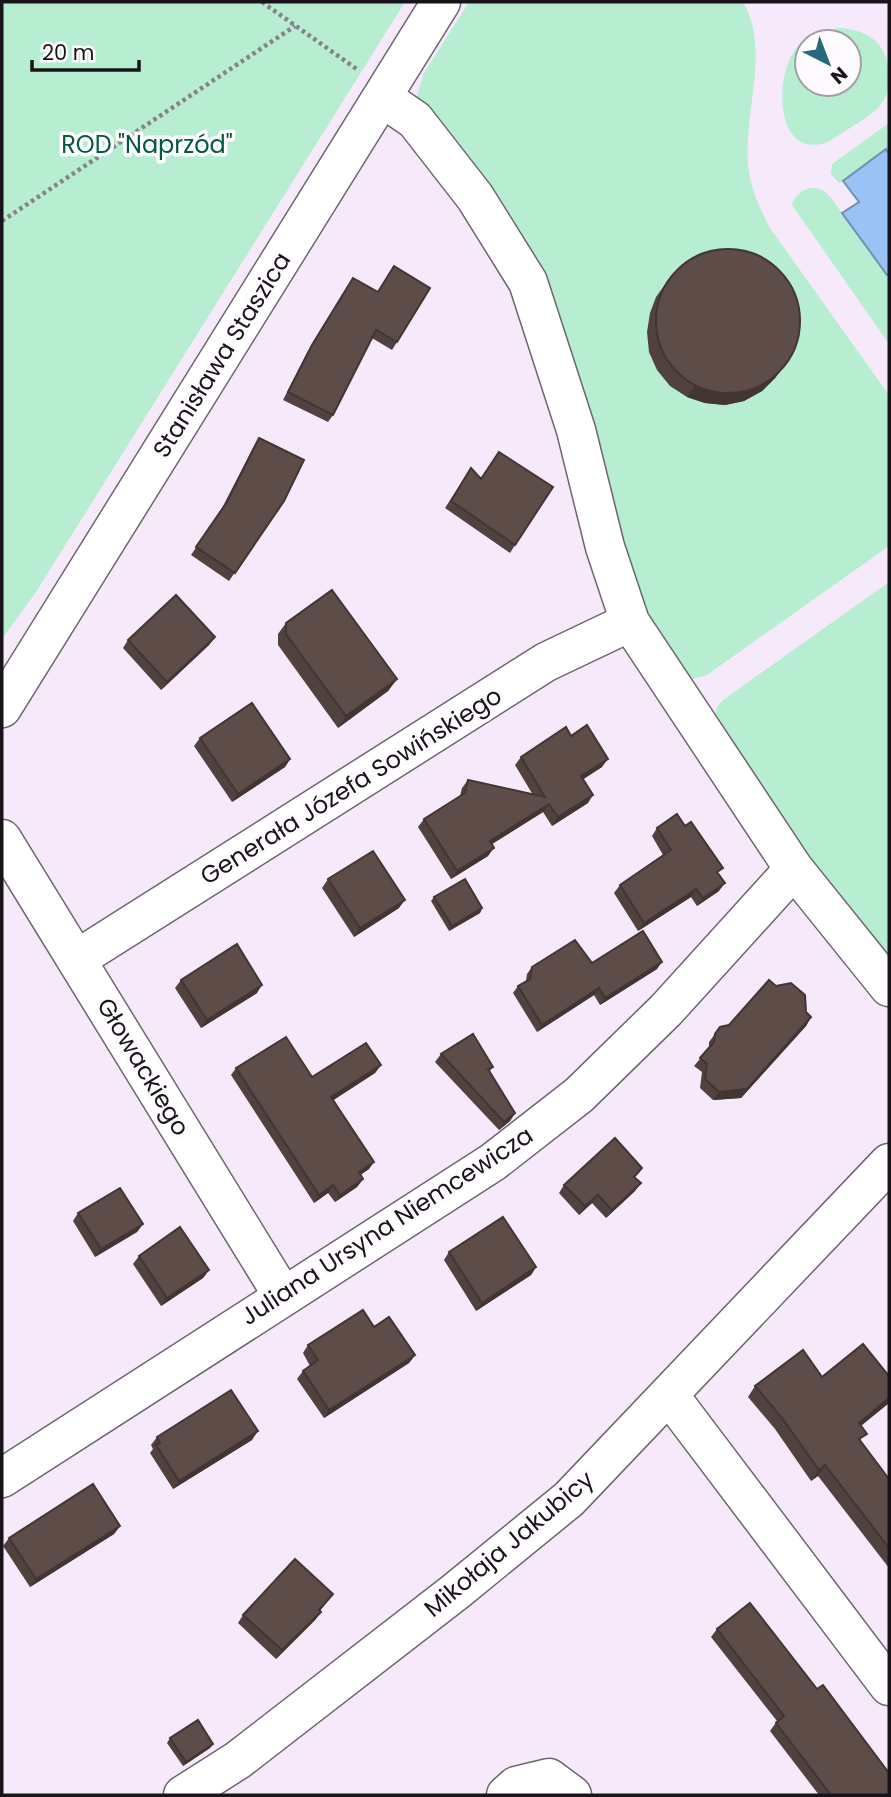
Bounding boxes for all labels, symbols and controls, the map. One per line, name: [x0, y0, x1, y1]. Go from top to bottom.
scale bar: [32, 28, 138, 72]
north arrow: [793, 28, 863, 98]
text: 20 m: [42, 38, 95, 67]
text: N: [825, 60, 853, 90]
park label: ROD "Naprzód": [61, 128, 233, 161]
street label: Stanisława Staszica: [145, 246, 298, 464]
street label: Generała Józefa Sowińskiego: [194, 679, 508, 892]
street label: Głowackiego: [89, 992, 198, 1142]
street label: Juliana Ursyna Niemcewicza: [234, 1118, 539, 1333]
street label: Mikołaja Jakubicy: [417, 1463, 601, 1624]

